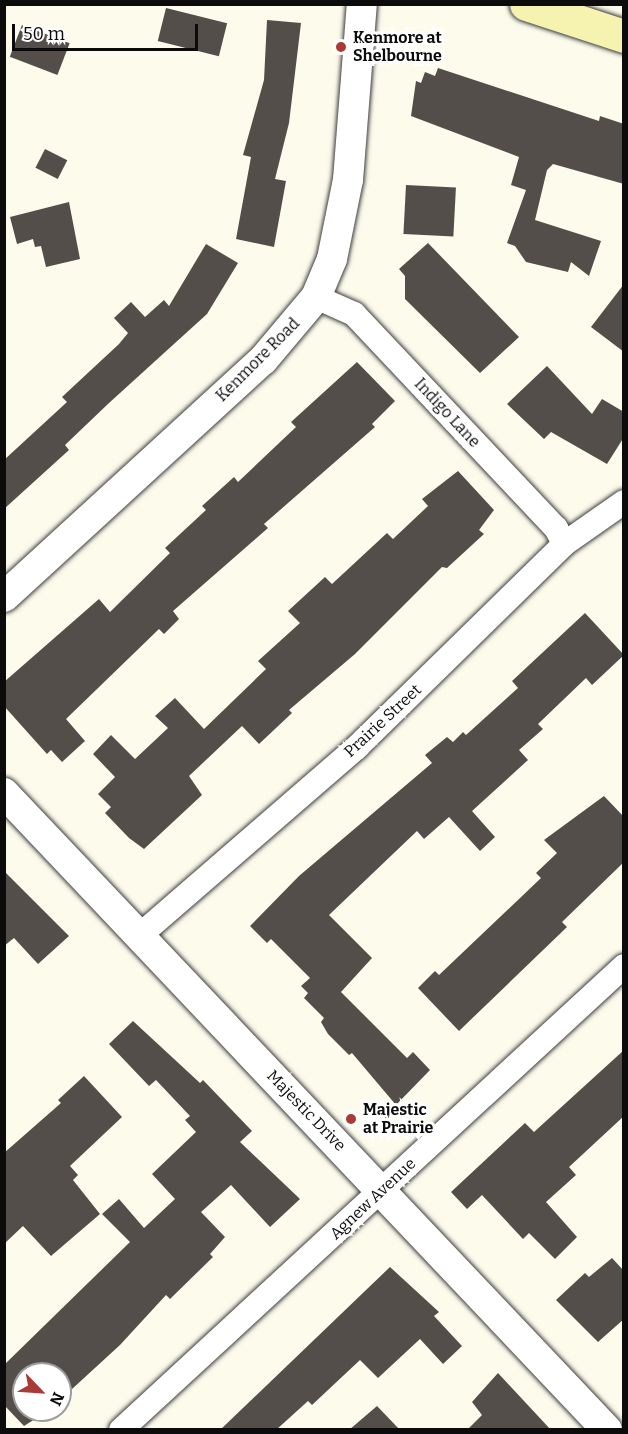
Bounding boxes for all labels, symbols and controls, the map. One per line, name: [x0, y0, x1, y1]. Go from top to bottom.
scale bar: [15, 12, 201, 50]
text: 50 m: [23, 23, 65, 45]
place label: Kenmore at Shelbourne: [353, 28, 442, 66]
marker: Kenmore at Shelbourne: [334, 40, 348, 54]
street label: Kenmore Road: [212, 314, 304, 406]
street label: Indigo Lane: [410, 374, 484, 452]
street label: Prairie Street: [341, 680, 425, 762]
street label: Majestic Drive: [263, 1067, 349, 1155]
place label: Majestic at Prairie: [363, 1100, 433, 1138]
marker: Majestic at Prairie: [344, 1112, 358, 1126]
street label: Agnew Avenue: [326, 1154, 420, 1244]
north arrow: [12, 1362, 72, 1422]
text: N: [46, 1389, 68, 1409]

